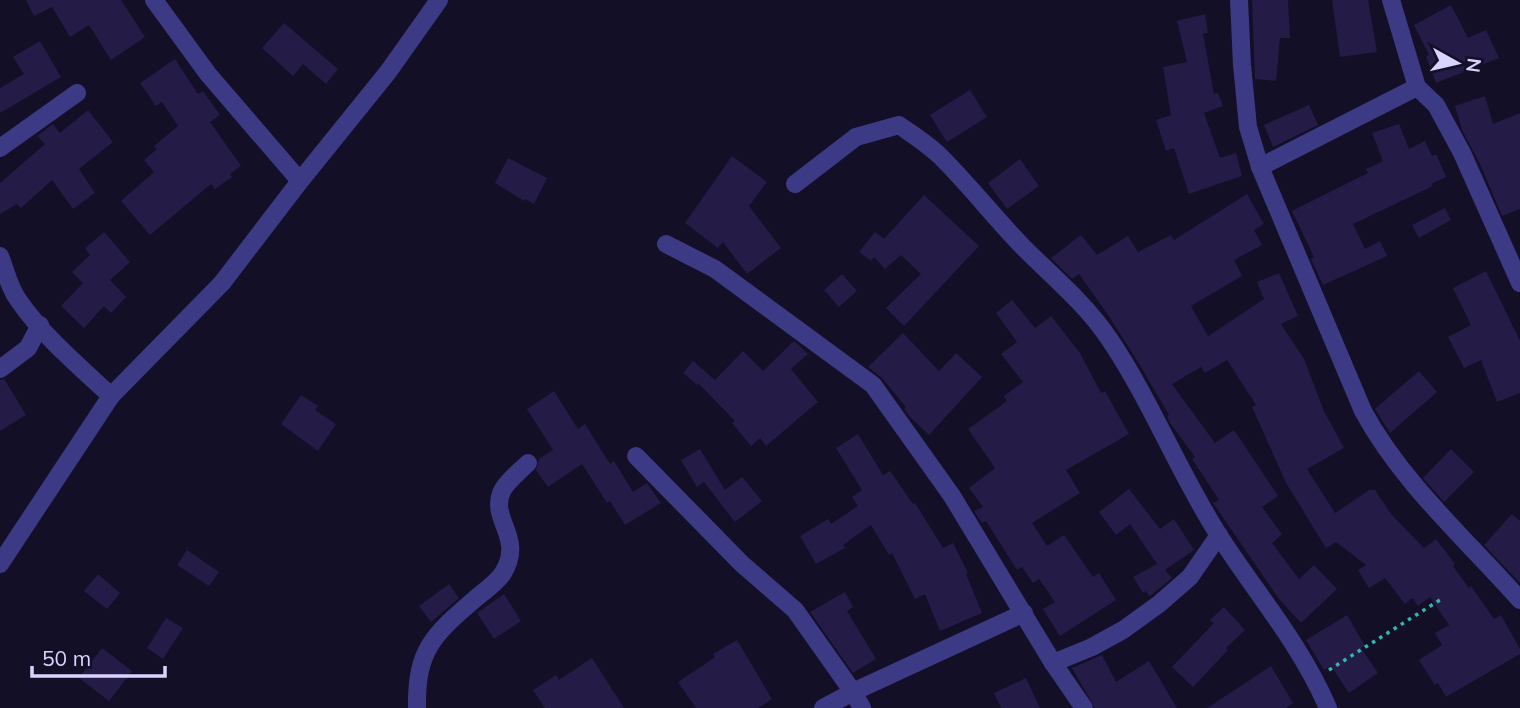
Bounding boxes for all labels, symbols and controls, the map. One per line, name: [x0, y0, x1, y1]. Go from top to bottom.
north arrow: [1422, 28, 1492, 98]
text: N: [1461, 57, 1487, 74]
scale bar: [32, 634, 164, 678]
text: 50 m: [42, 645, 91, 671]

